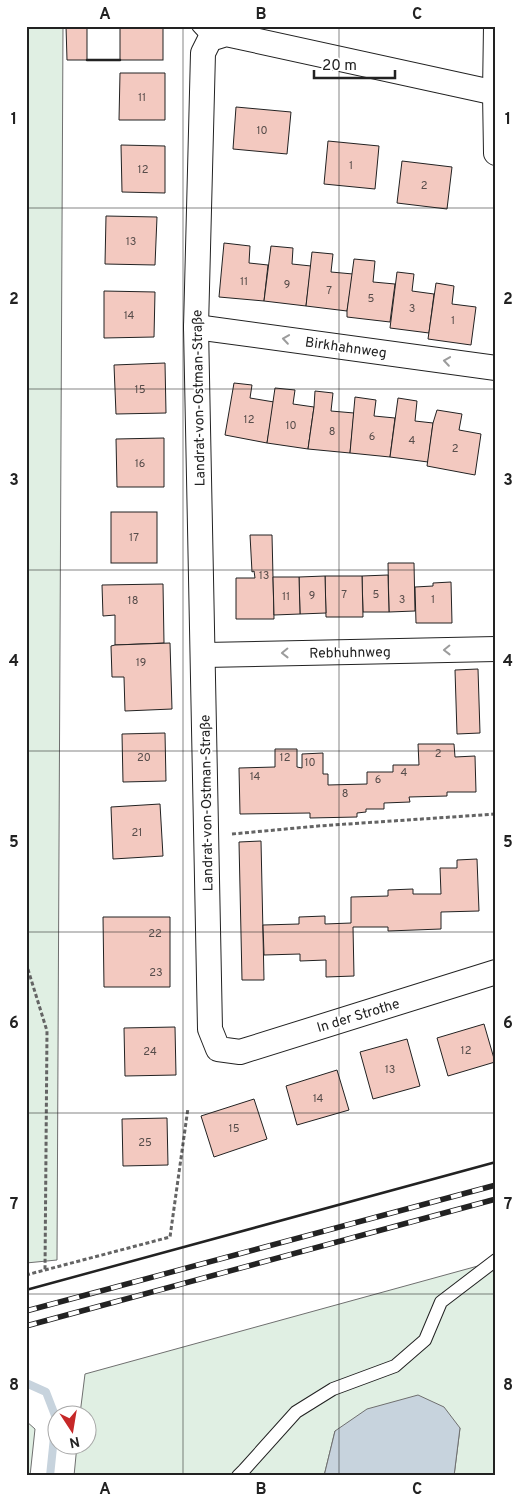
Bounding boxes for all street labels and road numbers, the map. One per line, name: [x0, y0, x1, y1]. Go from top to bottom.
street label: Landrat-von-Ostman-Straße: [189, 309, 210, 486]
street label: Birkhahnweg: [304, 334, 388, 363]
street label: Rebhuhnweg: [309, 644, 391, 663]
street label: Landrat-von-Ostman-Straße: [197, 714, 218, 891]
street label: In der Strothe: [315, 996, 402, 1037]

